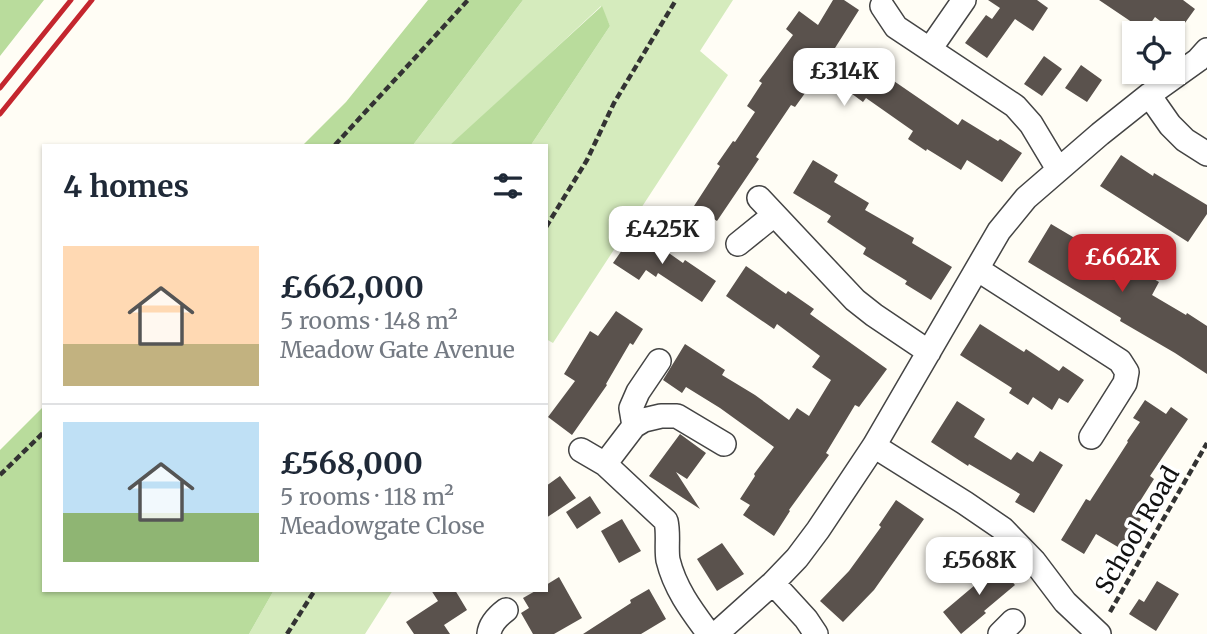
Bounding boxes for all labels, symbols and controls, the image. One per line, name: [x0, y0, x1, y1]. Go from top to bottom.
map controls: [1122, 21, 1185, 84]
button: locate: [1122, 21, 1185, 84]
pin: £314K: [795, 48, 893, 108]
text: £314K: [809, 56, 879, 85]
text: 4 homes: [63, 167, 189, 205]
icon: filters: [489, 167, 527, 205]
pin: £425K: [613, 206, 711, 266]
text: £425K: [625, 214, 699, 243]
pin: £662K: [1073, 234, 1171, 294]
text: £662K: [1084, 242, 1160, 271]
text: £662,000: [280, 268, 424, 306]
icon: home: [119, 274, 203, 358]
text: 5 rooms · 148 m²: [280, 306, 458, 335]
text: Meadow Gate Avenue: [280, 335, 515, 364]
text: £568,000: [280, 444, 423, 482]
icon: home: [119, 450, 203, 534]
street label: School Road: [1088, 461, 1186, 599]
text: 5 rooms · 118 m²: [280, 482, 454, 511]
text: Meadowgate Close: [280, 511, 485, 540]
pin: £568K: [930, 538, 1028, 597]
text: £568K: [942, 545, 1016, 574]

